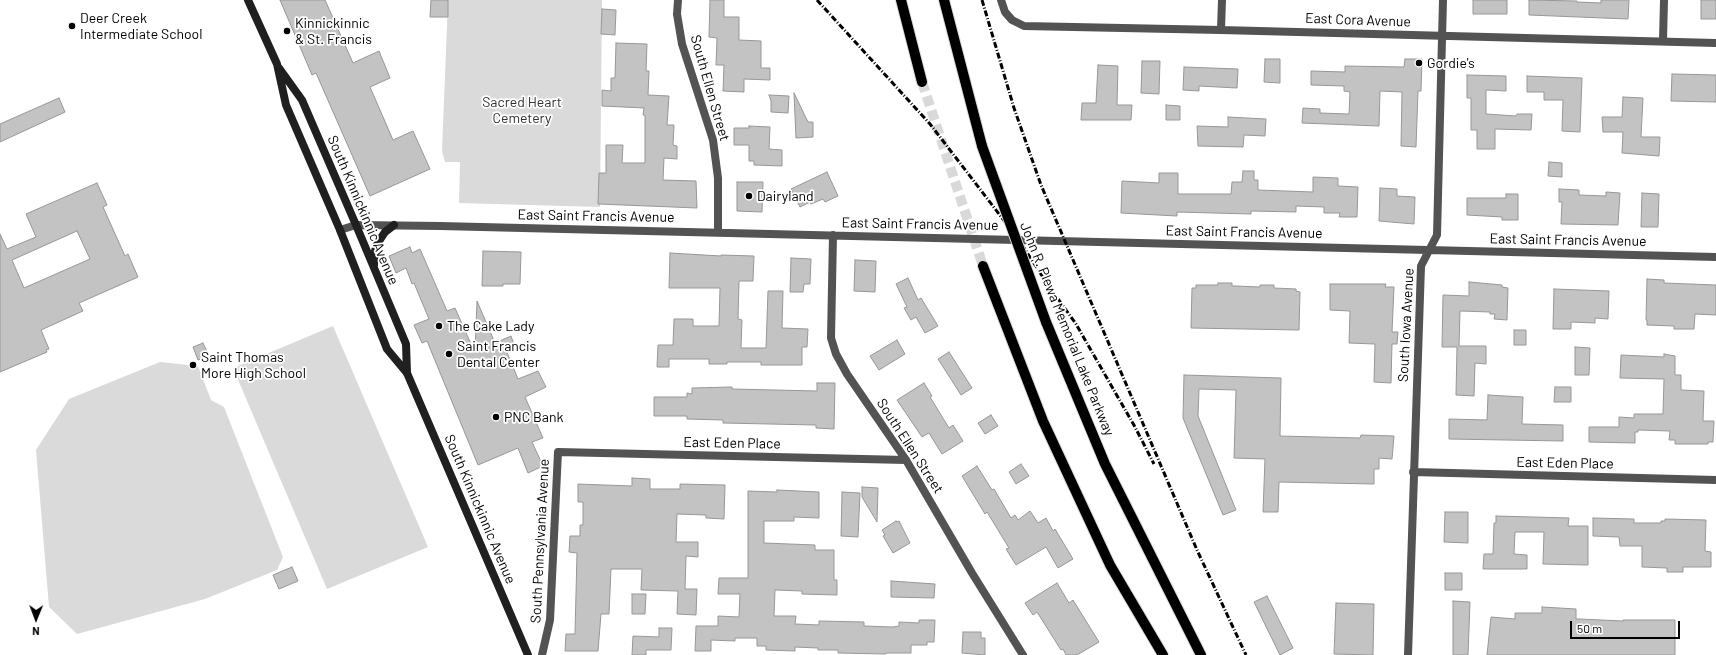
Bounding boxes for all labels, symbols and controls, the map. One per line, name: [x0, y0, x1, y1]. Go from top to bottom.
place label: Deer Creek Intermediate School: [80, 10, 202, 42]
street label: East Cora Avenue: [1305, 10, 1411, 30]
place label: Kinnickinnic & St. Francis: [295, 15, 372, 48]
marker: Deer Creek Intermediate School: [67, 21, 77, 31]
marker: Kinnickinnic & St. Francis: [282, 26, 292, 36]
street label: South Ellen Street: [687, 33, 733, 143]
place label: Gordie's: [1427, 55, 1475, 71]
marker: Gordie's: [1414, 58, 1424, 68]
park label: Sacred Heart Cemetery: [482, 94, 562, 126]
street label: South Kinnickinnic Avenue: [324, 133, 402, 287]
place label: Dairyland: [757, 188, 814, 204]
marker: Dairyland: [744, 191, 754, 201]
street label: East Saint Francis Avenue: [517, 206, 675, 226]
street label: East Saint Francis Avenue: [841, 214, 999, 234]
street label: John R. Plewa Memorial Lake Parkway: [1016, 220, 1118, 438]
street label: East Saint Francis Avenue: [1165, 222, 1323, 242]
street label: East Saint Francis Avenue: [1489, 230, 1647, 250]
street label: South Iowa Avenue: [1395, 268, 1417, 382]
place label: The Cake Lady: [447, 318, 534, 334]
marker: The Cake Lady: [434, 321, 444, 331]
place label: Saint Francis Dental Center: [457, 338, 540, 370]
place label: Saint Thomas More High School: [201, 349, 306, 382]
marker: Saint Francis Dental Center: [444, 349, 454, 359]
marker: Saint Thomas More High School: [188, 360, 198, 370]
street label: South Ellen Street: [873, 395, 947, 497]
place label: PNC Bank: [504, 409, 563, 425]
marker: PNC Bank: [491, 412, 501, 422]
street label: South Kinnickinnic Avenue: [441, 432, 519, 586]
street label: East Eden Place: [683, 434, 781, 452]
street label: East Eden Place: [1516, 454, 1614, 472]
street label: South Pennsylvania Avenue: [527, 458, 553, 624]
north arrow: [16, 599, 56, 639]
scale bar: [1572, 613, 1682, 639]
text: 50 m: [1577, 621, 1602, 635]
text: N: [32, 625, 40, 638]

